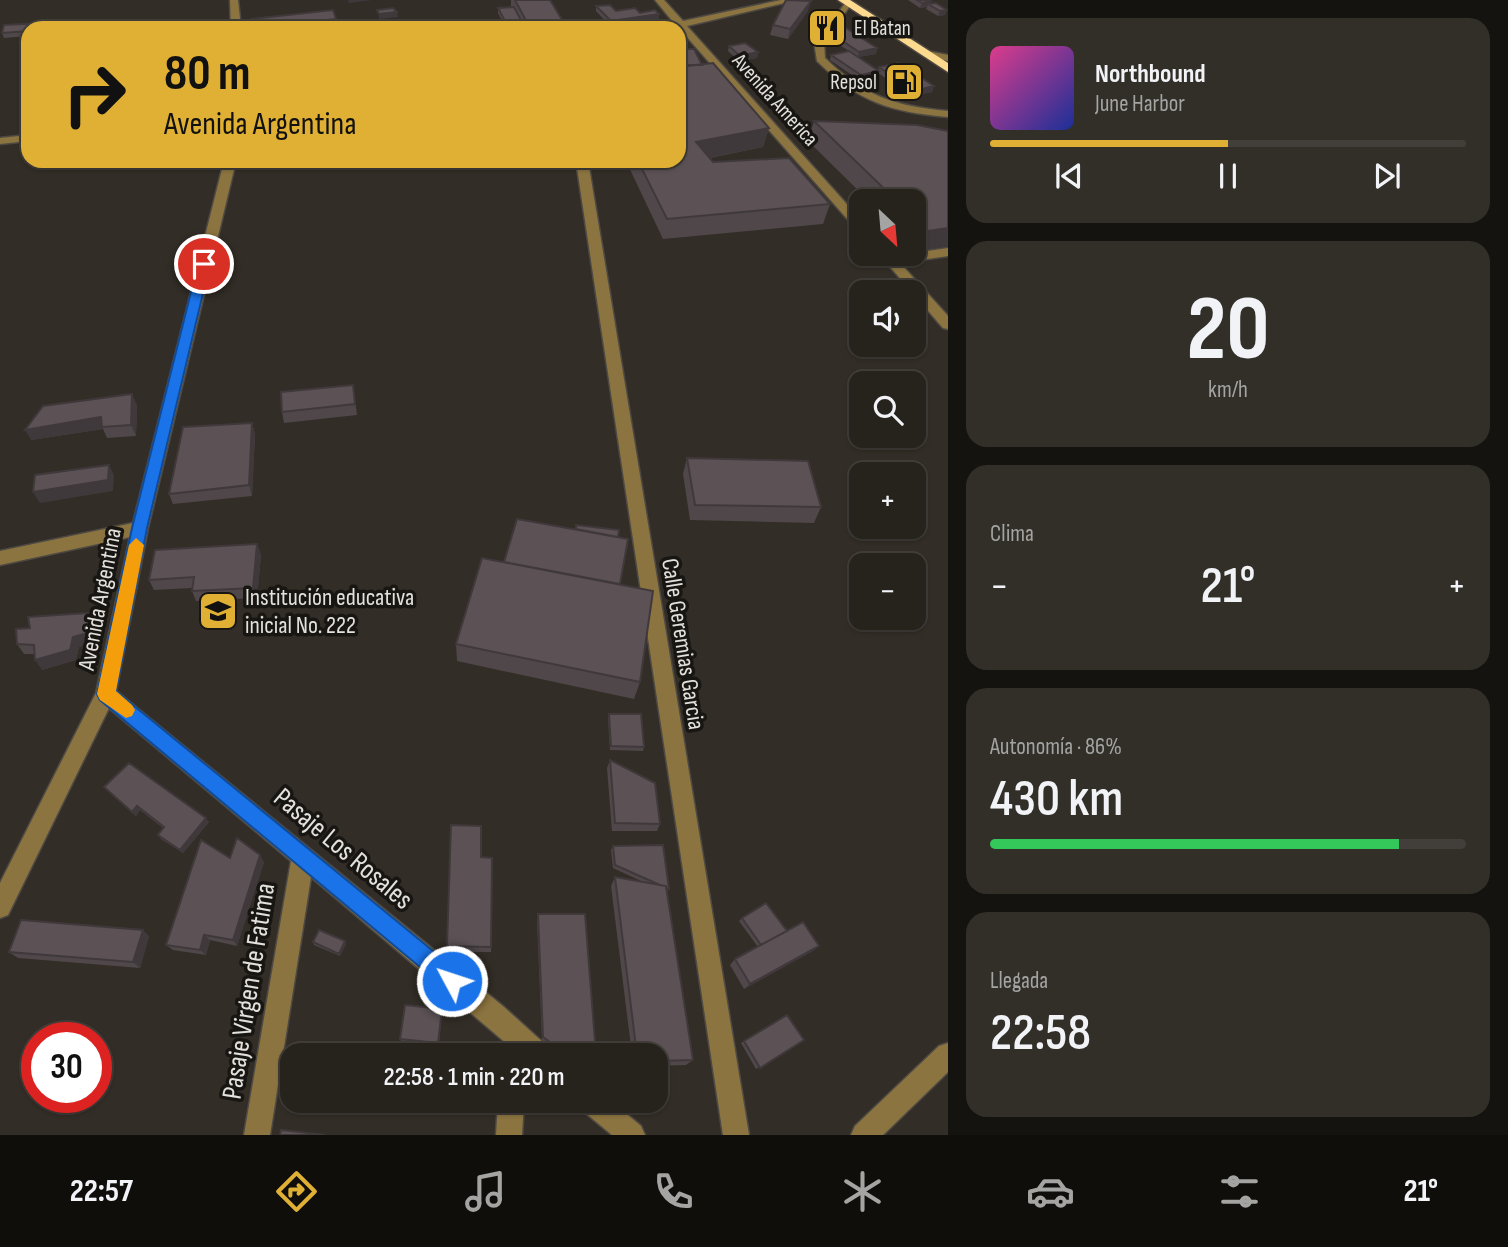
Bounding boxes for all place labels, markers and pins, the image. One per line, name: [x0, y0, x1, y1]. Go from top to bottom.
restaurant icon: El Batan: [806, 7, 848, 49]
place label: El Batan: [854, 16, 911, 41]
fuel station icon: Repsol: [883, 61, 925, 103]
place label: Repsol: [830, 70, 877, 95]
pin: [174, 234, 234, 294]
place label: Institución educativa inicial No. 222: [245, 583, 414, 640]
school or university icon: Institución educativa inicial No. 222: [197, 590, 239, 632]

